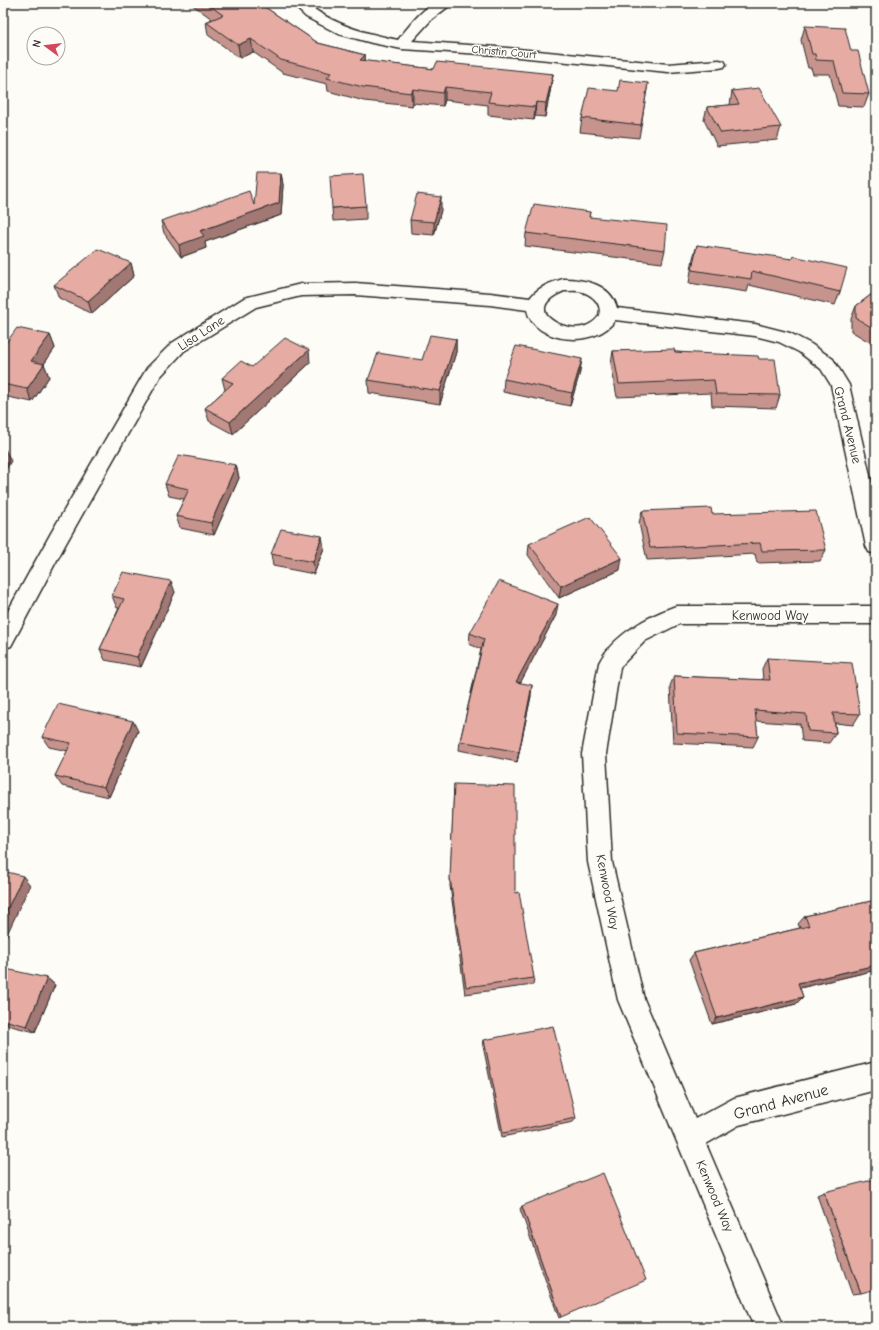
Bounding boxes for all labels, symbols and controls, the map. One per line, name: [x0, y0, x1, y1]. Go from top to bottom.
north arrow: [26, 26, 66, 66]
text: N: [30, 38, 44, 49]
street label: Christin Court: [471, 43, 538, 61]
street label: Lisa Lane: [175, 312, 228, 354]
street label: Grand Avenue: [831, 385, 865, 466]
street label: Kenwood Way: [732, 608, 808, 623]
street label: Kenwood Way: [593, 853, 623, 931]
street label: Grand Avenue: [732, 1081, 830, 1123]
street label: Kenwood Way: [693, 1158, 737, 1234]

